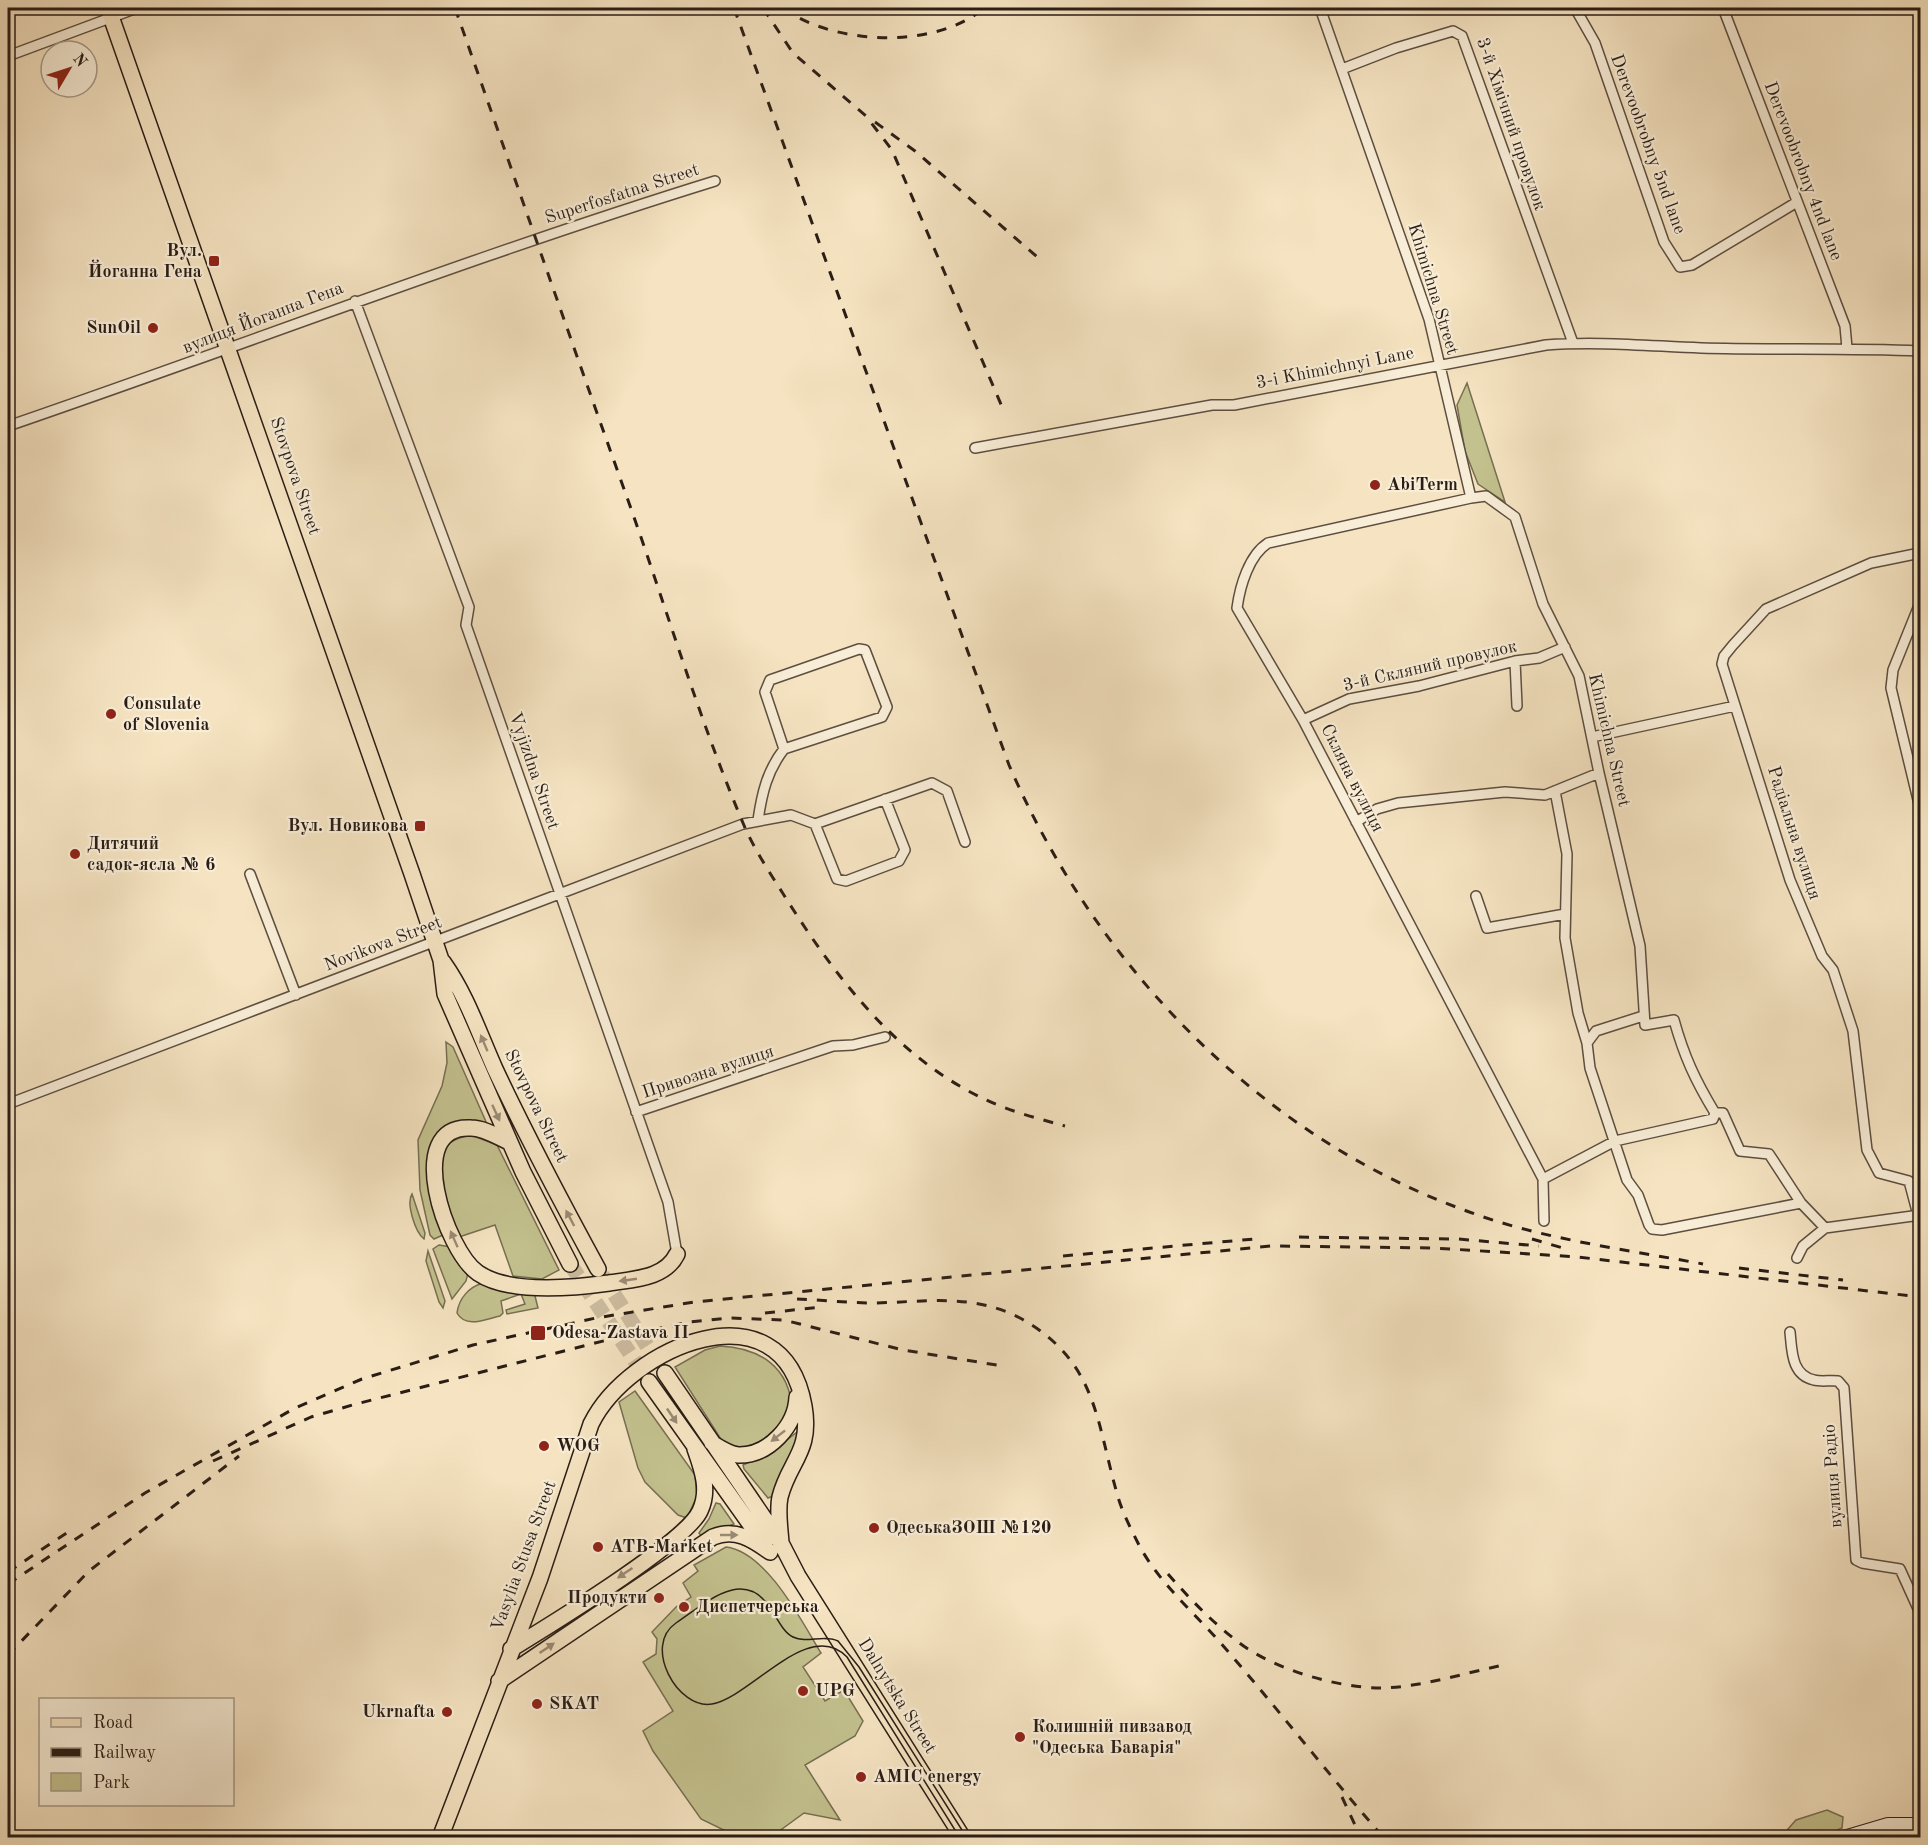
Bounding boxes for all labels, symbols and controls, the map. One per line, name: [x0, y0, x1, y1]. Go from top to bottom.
street label: 3-й Хімічний провулок: [1473, 35, 1549, 213]
north arrow: [39, 39, 99, 99]
text: N: [69, 51, 90, 71]
street label: Derevoobrobny 5nd lane: [1607, 52, 1689, 236]
street label: Derevoobrobny 4nd lane: [1761, 79, 1845, 263]
street label: Superfosfatna Street: [543, 161, 701, 227]
street label: Khimichna Street: [1404, 221, 1462, 357]
place label: Вул. Йоганна Гена: [88, 242, 202, 281]
marker: Вул. Йоганна Гена: [207, 254, 221, 268]
street label: вулиця Йоганна Гена: [179, 275, 346, 357]
place label: SunOil: [86, 319, 141, 337]
marker: SunOil: [146, 321, 160, 335]
street label: 3-i Khimichnyi Lane: [1255, 344, 1415, 392]
street label: Stovpova Street: [266, 415, 324, 537]
place label: AbiTerm: [1387, 476, 1458, 494]
marker: AbiTerm: [1368, 478, 1382, 492]
street label: 3-й Скляний провулок: [1341, 637, 1519, 695]
street label: Khimichna Street: [1585, 672, 1633, 808]
place label: Consulate of Slovenia: [123, 695, 210, 734]
marker: Consulate of Slovenia: [104, 707, 118, 721]
street label: Vyjizdna Street: [506, 710, 562, 832]
street label: Скляна вулиця: [1317, 721, 1387, 835]
street label: Радіальна вулиця: [1764, 764, 1824, 902]
place label: Вул. Новикова: [287, 817, 408, 835]
marker: Вул. Новикова: [413, 819, 427, 833]
place label: Дитячий садок-ясла № 6: [87, 835, 215, 874]
marker: Дитячий садок-ясла № 6: [68, 847, 82, 861]
street label: Novikova Street: [322, 913, 444, 975]
one-way arrow: [479, 1033, 489, 1051]
street label: Привозна вулиця: [640, 1042, 776, 1102]
street label: Stovpova Street: [501, 1047, 571, 1165]
one-way arrow: [491, 1104, 500, 1121]
one-way arrow: [565, 1209, 575, 1226]
one-way arrow: [448, 1230, 458, 1248]
one-way arrow: [618, 1275, 637, 1284]
marker: Odesa-Zastava II: [529, 1324, 547, 1342]
place label: Odesa-Zastava II: [552, 1324, 689, 1342]
one-way arrow: [666, 1407, 678, 1423]
street label: вулиця Радіо: [1820, 1423, 1846, 1528]
one-way arrow: [770, 1430, 786, 1443]
place label: WOG: [556, 1437, 600, 1455]
marker: WOG: [537, 1439, 551, 1453]
street label: Vasylia Stusa Street: [488, 1478, 560, 1634]
place label: ОдеськаЗОШ №120: [886, 1519, 1052, 1537]
marker: ОдеськаЗОШ №120: [867, 1521, 881, 1535]
one-way arrow: [719, 1530, 738, 1540]
place label: ATB-Market: [610, 1538, 713, 1556]
marker: ATB-Market: [591, 1540, 605, 1554]
one-way arrow: [617, 1568, 633, 1579]
place label: Продукти: [567, 1589, 647, 1607]
marker: Продукти: [652, 1591, 666, 1605]
place label: Диспетчерська: [696, 1598, 819, 1616]
marker: Диспетчерська: [677, 1600, 691, 1614]
street label: Dalnytska Street: [854, 1635, 940, 1757]
one-way arrow: [539, 1643, 555, 1654]
place label: UPG: [815, 1682, 855, 1700]
marker: UPG: [796, 1684, 810, 1698]
place label: SKAT: [549, 1695, 599, 1713]
marker: SKAT: [530, 1697, 544, 1711]
legend: [39, 1698, 234, 1806]
place label: Ukrnafta: [362, 1703, 435, 1721]
marker: Ukrnafta: [440, 1705, 454, 1719]
text: Road: [93, 1714, 133, 1732]
place label: Колишній пивзавод "Одеська Баварія": [1032, 1718, 1192, 1757]
marker: Колишній пивзавод "Одеська Баварія": [1013, 1730, 1027, 1744]
text: Railway: [93, 1744, 156, 1762]
place label: AMIC energy: [873, 1768, 982, 1786]
marker: AMIC energy: [854, 1770, 868, 1784]
text: Park: [93, 1774, 130, 1792]

